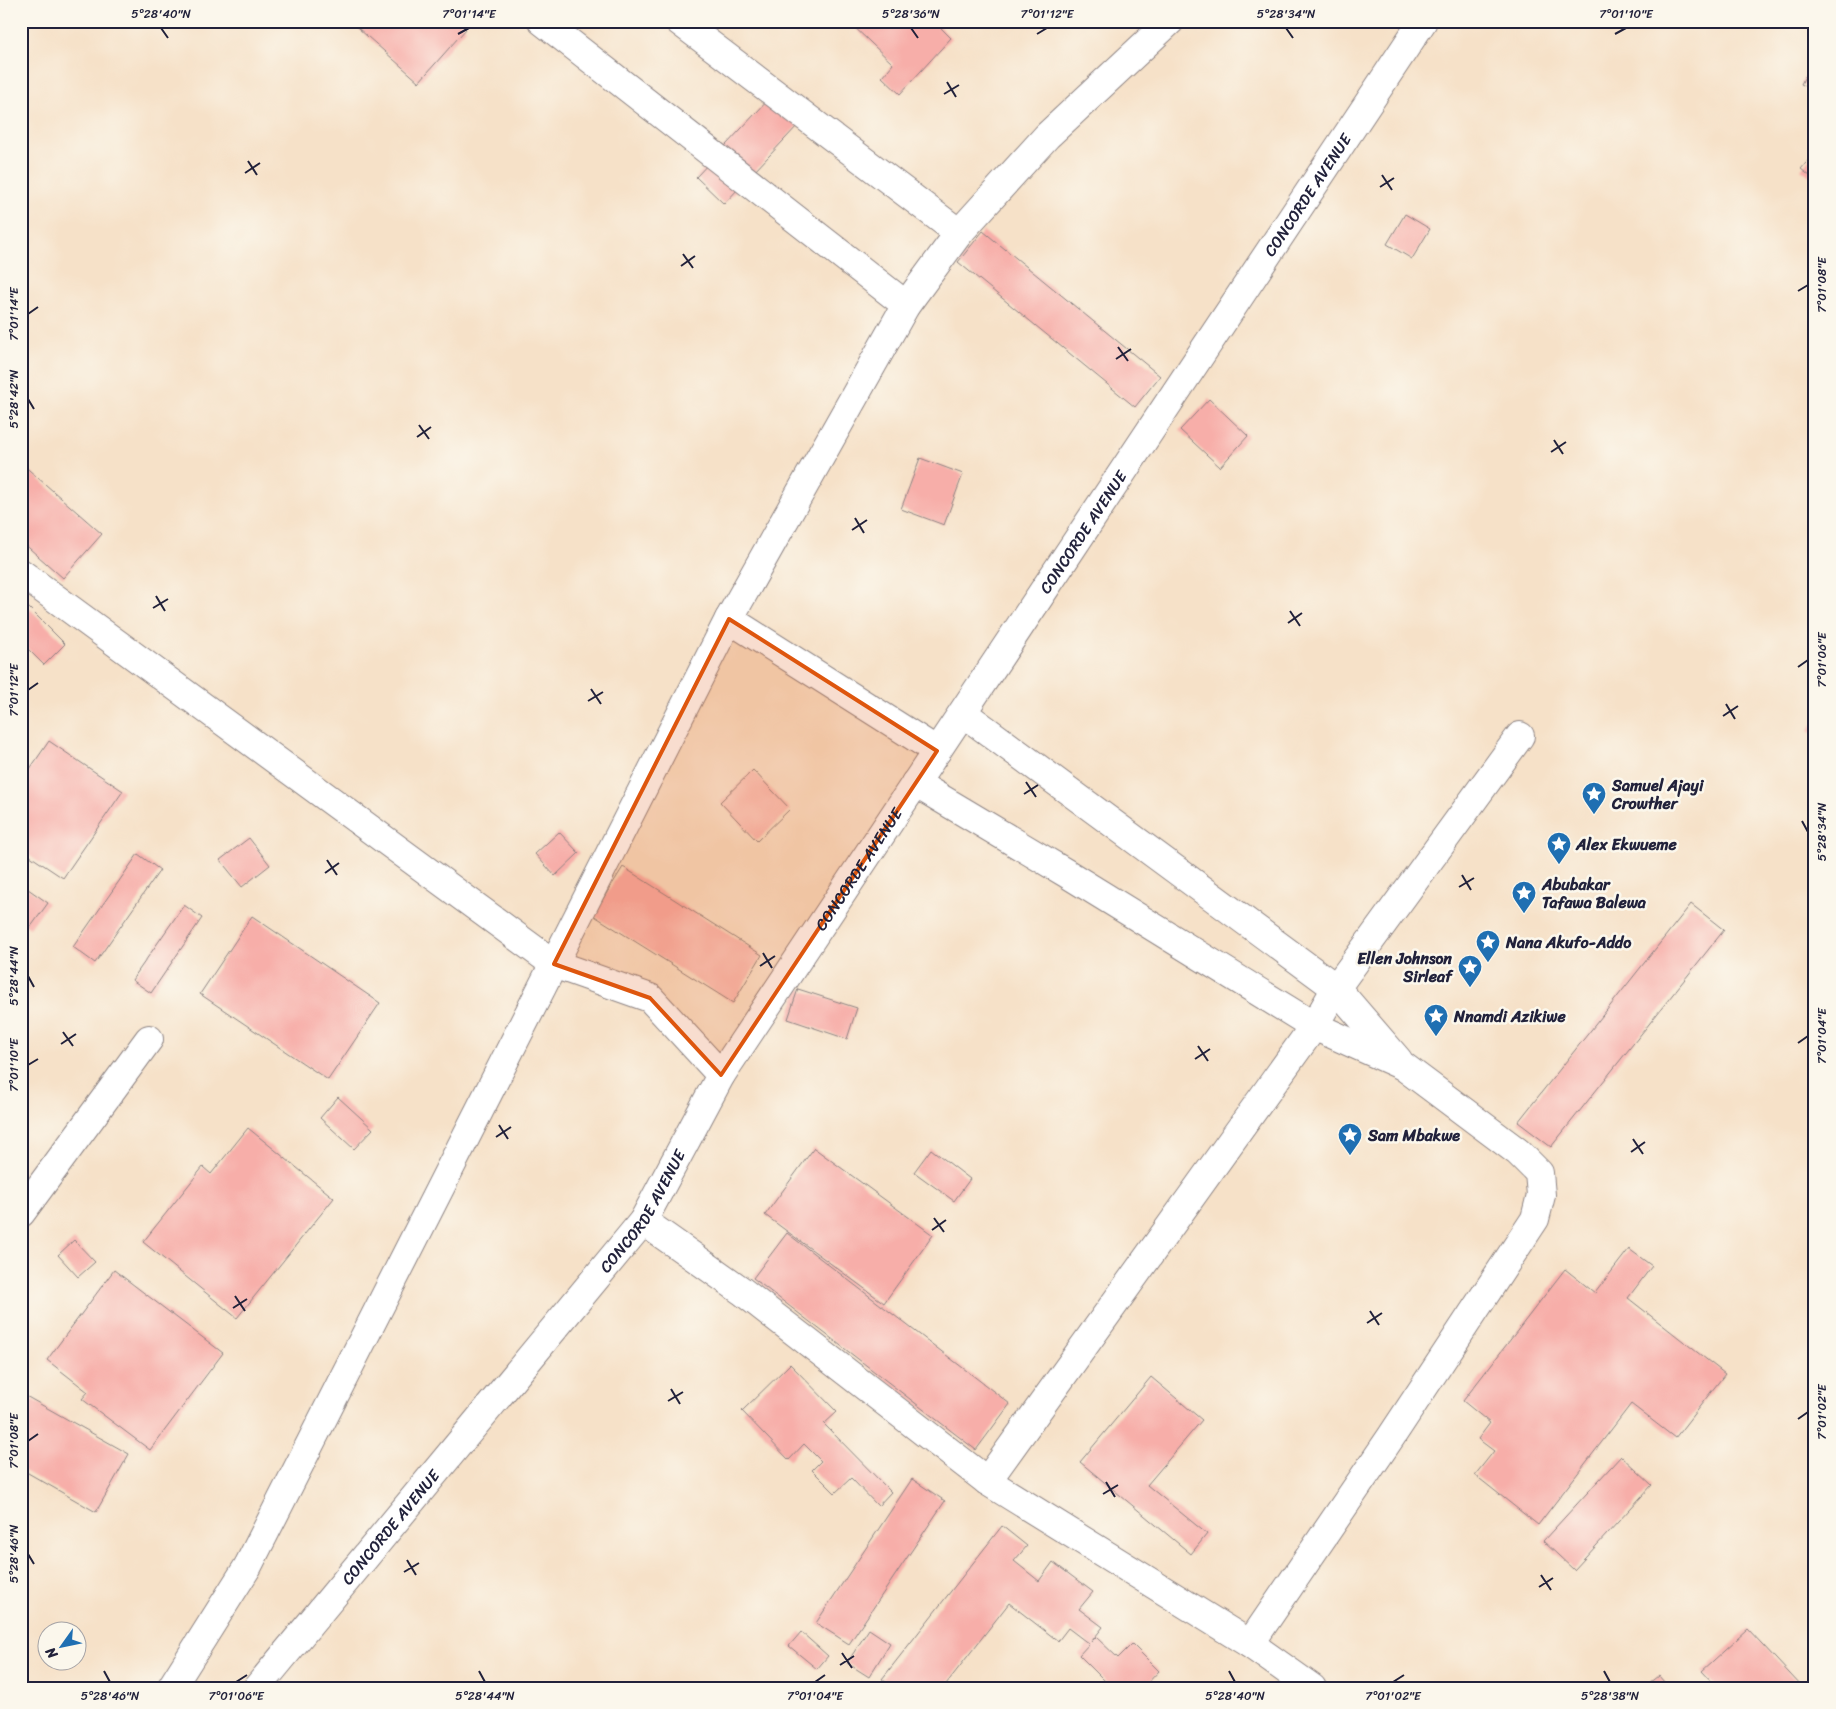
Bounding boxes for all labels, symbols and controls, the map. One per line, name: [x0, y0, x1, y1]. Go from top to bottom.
text: 5°28'40"N: [131, 3, 191, 25]
text: 7°01'14"E: [442, 3, 497, 25]
text: 5°28'36"N: [882, 3, 941, 25]
text: 7°01'12"E: [1021, 3, 1075, 25]
text: 5°28'34"N: [1257, 3, 1316, 25]
text: 7°01'10"E: [1599, 3, 1654, 25]
street label: CONCORDE AVENUE: [1256, 126, 1360, 262]
text: 7°01'08"E: [1811, 256, 1833, 313]
text: 7°01'14"E: [3, 286, 25, 341]
text: 5°28'42"N: [3, 369, 25, 428]
street label: CONCORDE AVENUE: [1031, 463, 1135, 599]
text: 7°01'06"E: [1811, 631, 1833, 688]
text: 7°01'12"E: [3, 662, 25, 716]
place label: Samuel Ajayi Crowther: [1611, 771, 1705, 818]
place icon: Samuel Ajayi Crowther: [1581, 781, 1607, 815]
street label: CONCORDE AVENUE: [807, 800, 911, 936]
text: 5°28'34"N: [1811, 802, 1833, 861]
place label: Alex Ekwueme: [1575, 830, 1678, 859]
place icon: Alex Ekwueme: [1546, 831, 1572, 865]
place label: Abubakar Tafawa Balewa: [1541, 870, 1647, 917]
place icon: Abubakar Tafawa Balewa: [1511, 880, 1537, 914]
place label: Nana Akufo-Addo: [1505, 928, 1632, 957]
place icon: Nana Akufo-Addo: [1475, 929, 1501, 963]
place label: Ellen Johnson Sirleaf: [1357, 944, 1454, 991]
text: 5°28'44"N: [3, 946, 25, 1006]
place icon: Ellen Johnson Sirleaf: [1457, 954, 1483, 988]
place label: Nnamdi Azikiwe: [1453, 1002, 1567, 1031]
place icon: Nnamdi Azikiwe: [1423, 1003, 1449, 1037]
text: 7°01'04"E: [1811, 1007, 1833, 1064]
text: 7°01'10"E: [3, 1037, 25, 1092]
place label: Sam Mbakwe: [1367, 1121, 1460, 1150]
place icon: Sam Mbakwe: [1337, 1122, 1363, 1156]
street label: CONCORDE AVENUE: [591, 1143, 694, 1279]
text: 7°01'02"E: [1811, 1383, 1833, 1440]
text: 7°01'08"E: [3, 1412, 25, 1469]
street label: CONCORDE AVENUE: [333, 1462, 448, 1591]
text: 5°28'46"N: [3, 1524, 25, 1583]
north arrow: [38, 1622, 88, 1672]
text: N: [38, 1642, 65, 1665]
text: 5°28'46"N: [81, 1685, 140, 1707]
text: 7°01'06"E: [208, 1685, 265, 1707]
text: 5°28'44"N: [455, 1685, 515, 1707]
text: 7°01'04"E: [787, 1685, 844, 1707]
text: 5°28'40"N: [1205, 1685, 1265, 1707]
text: 7°01'02"E: [1365, 1685, 1422, 1707]
text: 5°28'38"N: [1581, 1685, 1640, 1707]

